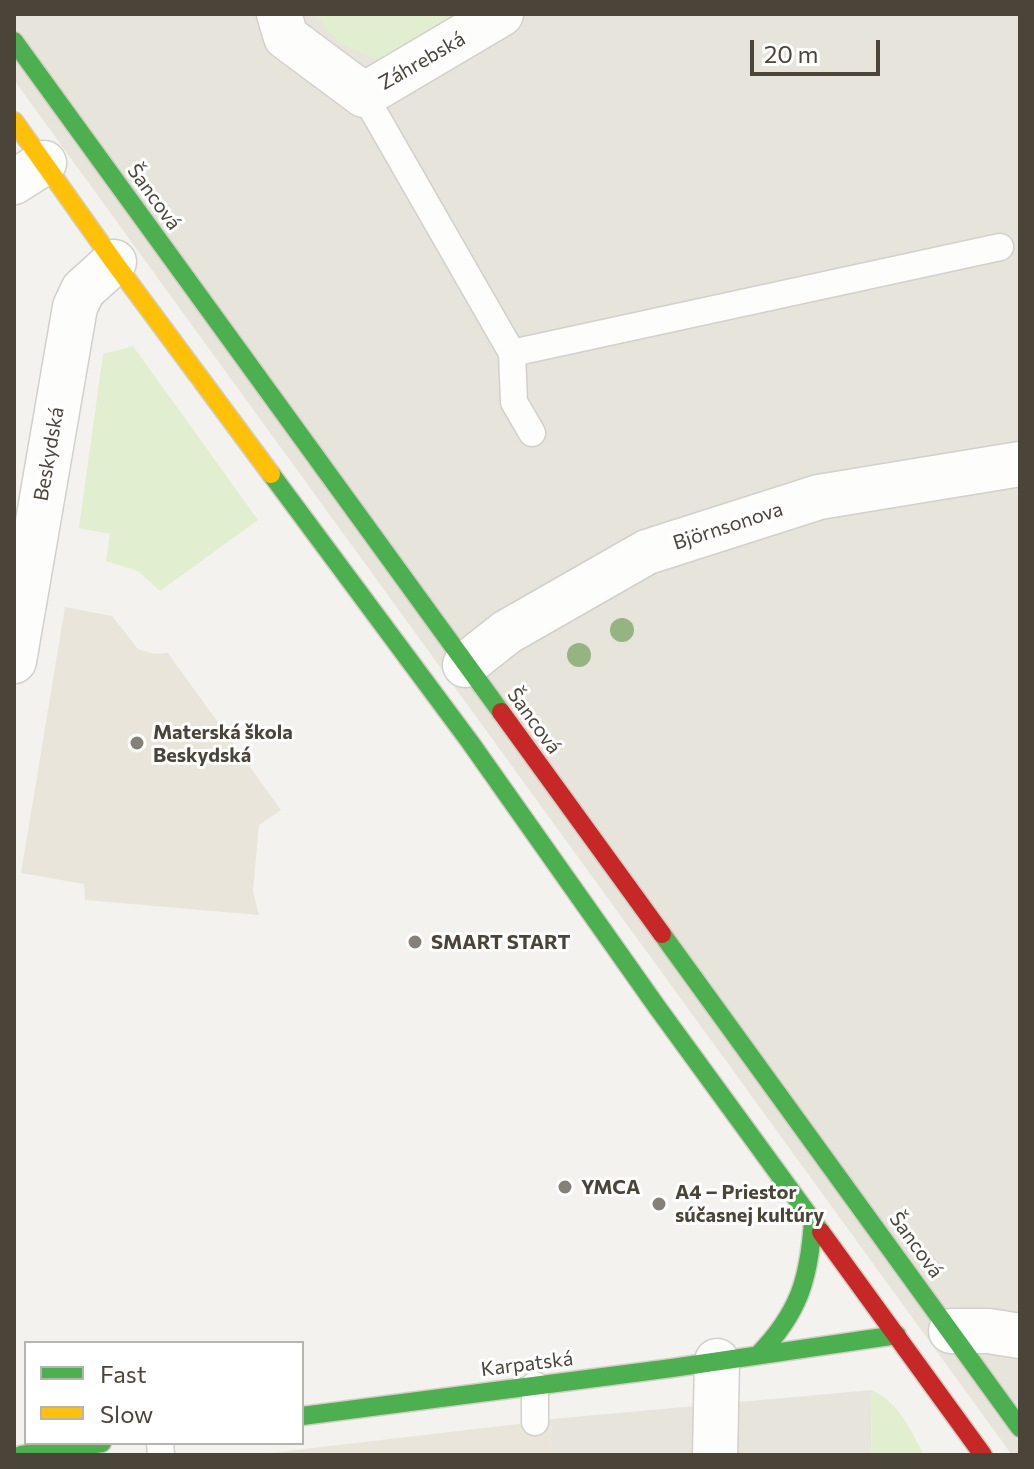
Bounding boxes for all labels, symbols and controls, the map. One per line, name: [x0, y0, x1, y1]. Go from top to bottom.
scale bar: [754, 24, 884, 74]
street label: Záhrebská: [375, 27, 469, 95]
text: 20 m: [764, 39, 818, 68]
street label: Šancová: [122, 159, 186, 235]
street label: Beskydská: [29, 405, 69, 503]
street label: Björnsonova: [670, 497, 786, 555]
street label: Šancová: [502, 683, 566, 759]
place label: Materská škola Beskydská: [153, 720, 293, 767]
marker: Materská škola Beskydská: [128, 734, 146, 752]
place label: SMART START: [431, 930, 570, 954]
marker: SMART START: [406, 933, 424, 951]
place label: YMCA: [581, 1175, 640, 1199]
marker: YMCA: [556, 1178, 574, 1196]
place label: A4 – Priestor súčasnej kultúry: [675, 1180, 824, 1227]
marker: A4 – Priestor súčasnej kultúry: [650, 1195, 668, 1213]
street label: Šancová: [884, 1207, 948, 1283]
legend: [24, 1341, 304, 1445]
street label: Karpatská: [480, 1346, 574, 1382]
text: Fast: [100, 1359, 147, 1388]
text: Slow: [100, 1399, 153, 1428]

